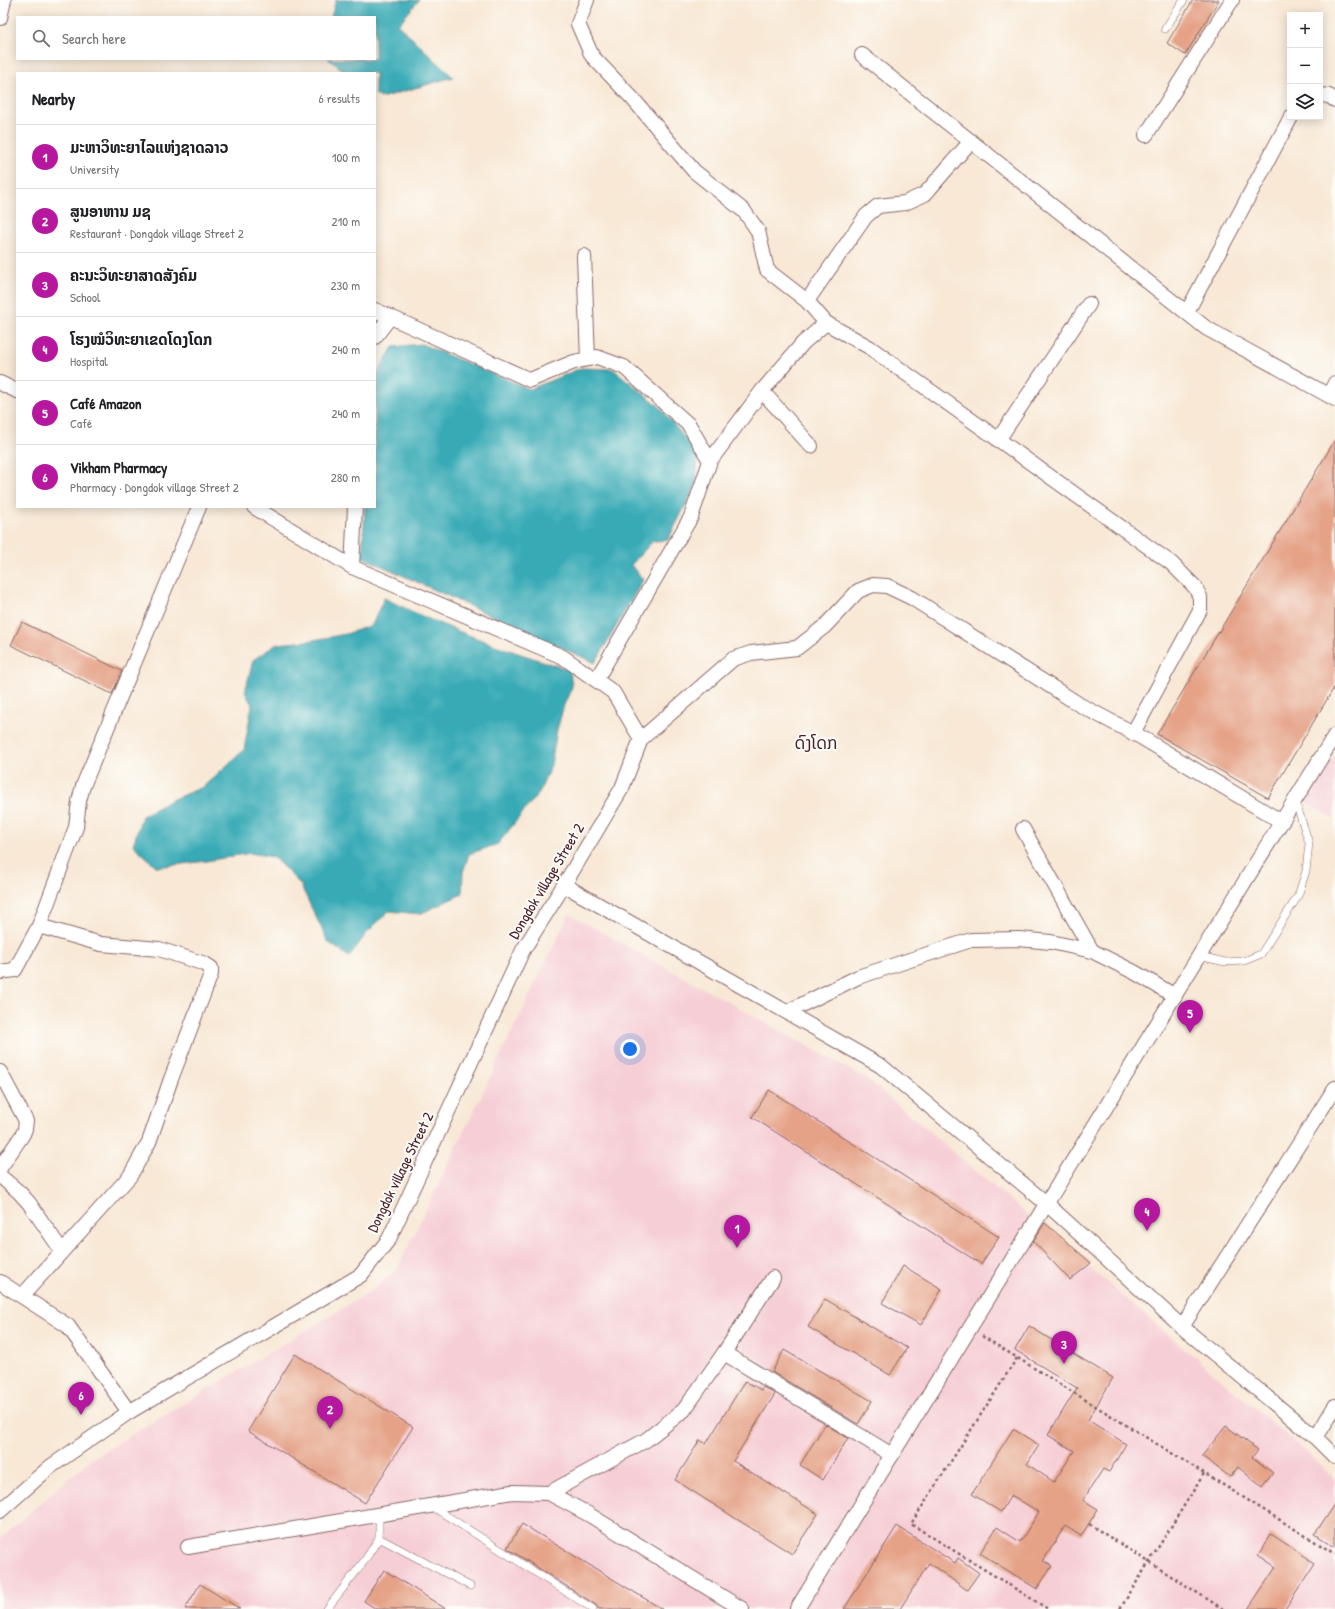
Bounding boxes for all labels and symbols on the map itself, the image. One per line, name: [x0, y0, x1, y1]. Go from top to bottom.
district label: ດົງໂດກ: [794, 731, 838, 754]
street label: Dongdok village Street 2: [503, 819, 589, 943]
pin: 5: [1177, 1000, 1203, 1033]
your location: [620, 1039, 640, 1059]
street label: Dongdok village Street 2: [362, 1108, 438, 1236]
pin: 4: [1134, 1198, 1160, 1231]
pin: 1: [724, 1215, 750, 1248]
pin: 3: [1051, 1331, 1077, 1364]
pin: 6: [68, 1382, 94, 1415]
pin: 2: [317, 1396, 343, 1429]

